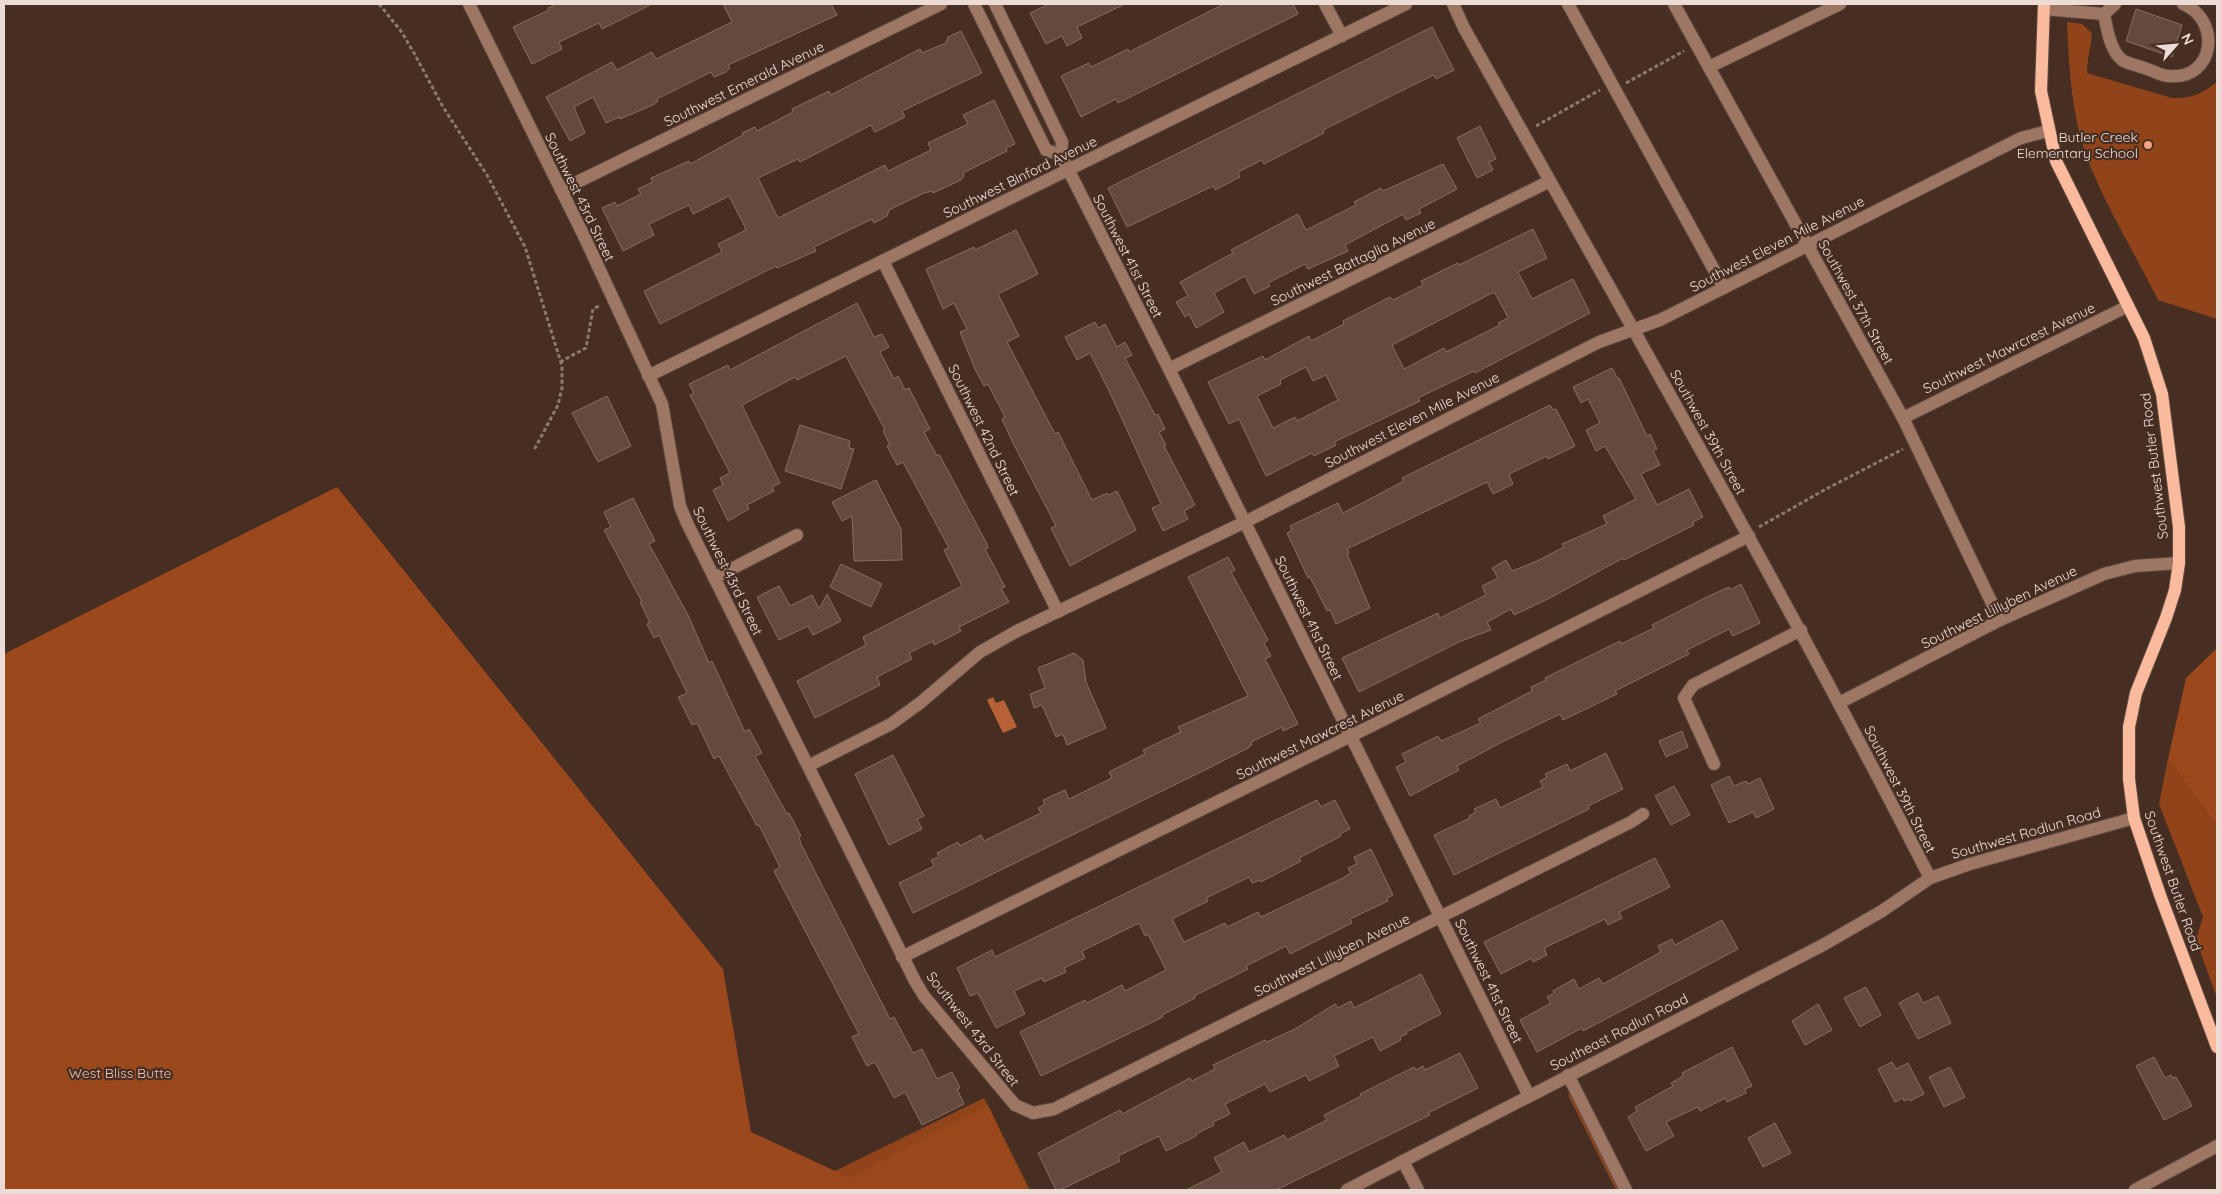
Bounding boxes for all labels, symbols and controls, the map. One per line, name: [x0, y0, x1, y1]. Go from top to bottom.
north arrow: [2151, 20, 2201, 70]
text: N: [2177, 30, 2198, 48]
street label: Southwest Emerald Avenue: [661, 37, 827, 131]
place label: Butler Creek Elementary School: [2017, 128, 2138, 162]
street label: Southwest 43rd Street: [541, 130, 619, 264]
street label: Southwest Binford Avenue: [940, 132, 1100, 222]
marker: Butler Creek Elementary School: [2142, 139, 2154, 151]
street label: Southwest 41st Street: [1089, 191, 1167, 321]
street label: Southwest Eleven Mile Avenue: [1687, 192, 1868, 296]
street label: Southwest Battaglia Avenue: [1268, 214, 1438, 310]
street label: Southwest 37th Street: [1814, 236, 1898, 368]
street label: Southwest Mawrcrest Avenue: [1920, 298, 2098, 398]
street label: Southwest 42nd Street: [944, 361, 1024, 499]
street label: Southwest 39th Street: [1666, 366, 1750, 498]
street label: Southwest Eleven Mile Avenue: [1322, 368, 1503, 472]
street label: Southwest Butler Road: [2136, 392, 2172, 540]
street label: Southwest 43rd Street: [689, 504, 767, 638]
street label: Southwest 41st Street: [1271, 553, 1347, 683]
street label: Southwest Lillyben Avenue: [1918, 561, 2080, 653]
street label: Southwest Mawcrest Avenue: [1233, 686, 1407, 783]
street label: Southwest 39th Street: [1860, 722, 1940, 856]
street label: Southwest Rodlun Road: [1949, 803, 2103, 863]
street label: Southwest Butler Road: [2141, 808, 2205, 954]
street label: Southwest Lillyben Avenue: [1251, 909, 1413, 1001]
street label: Southwest 41st Street: [1451, 916, 1527, 1046]
street label: Southwest 43rd Street: [923, 968, 1024, 1090]
street label: Southeast Rodlun Road: [1547, 989, 1691, 1075]
park label: West Bliss Butte: [68, 1064, 172, 1082]

